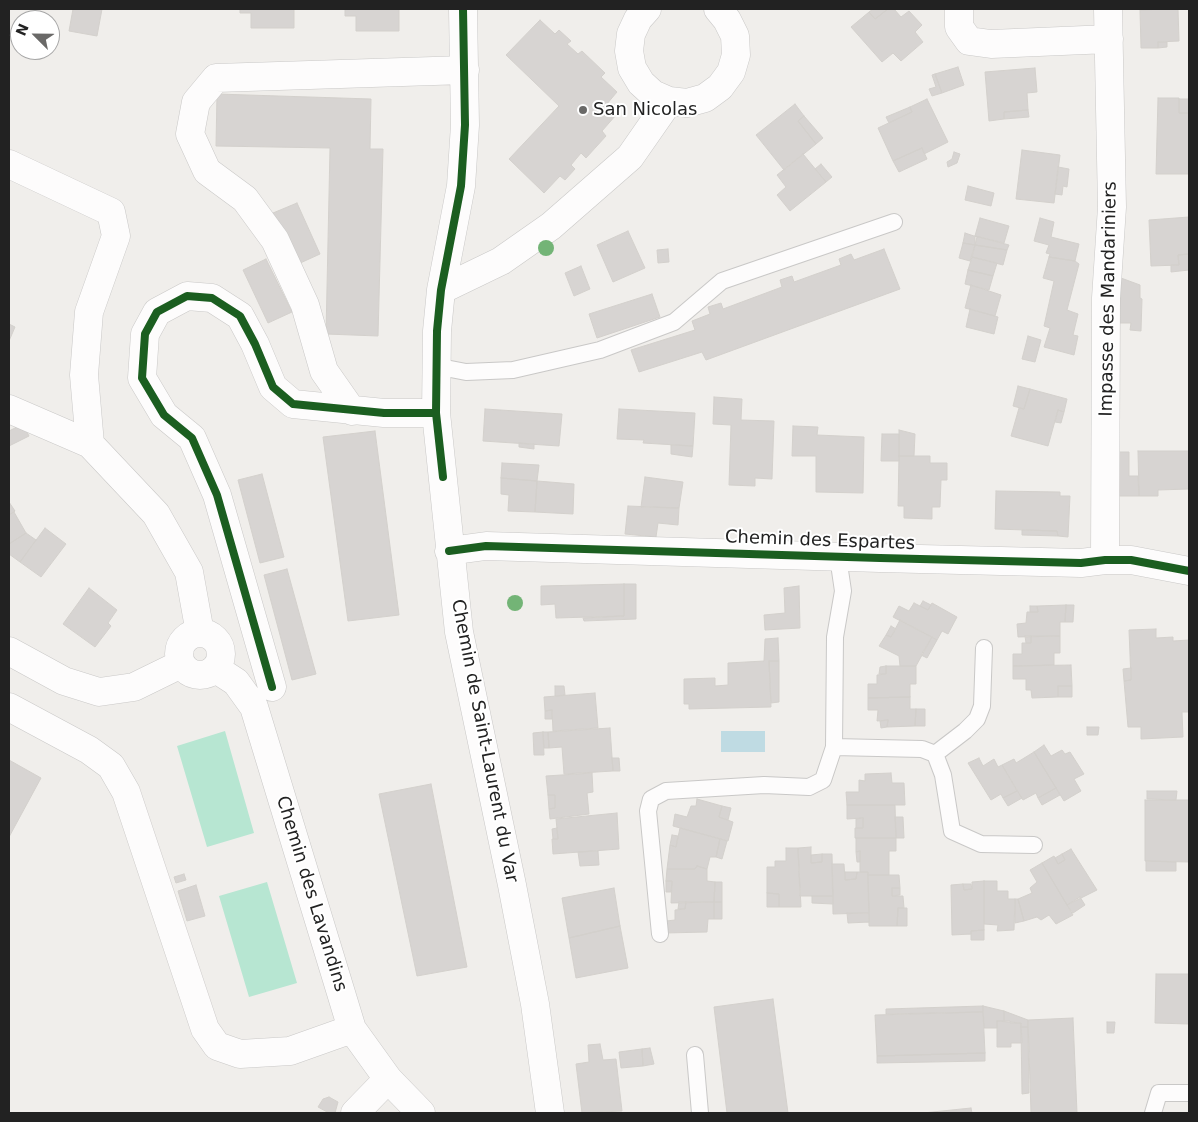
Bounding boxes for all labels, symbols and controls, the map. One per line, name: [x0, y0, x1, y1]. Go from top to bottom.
north arrow: [10, 10, 60, 60]
text: N: [12, 21, 32, 38]
place label: San Nicolas: [593, 99, 697, 121]
marker: San Nicolas: [577, 104, 589, 116]
street label: Impasse des Mandariniers: [1096, 181, 1122, 417]
street label: Chemin des Espartes: [724, 527, 916, 555]
street label: Chemin de Saint-Laurent du Var: [446, 598, 522, 884]
street label: Chemin des Lavandins: [271, 793, 351, 995]

